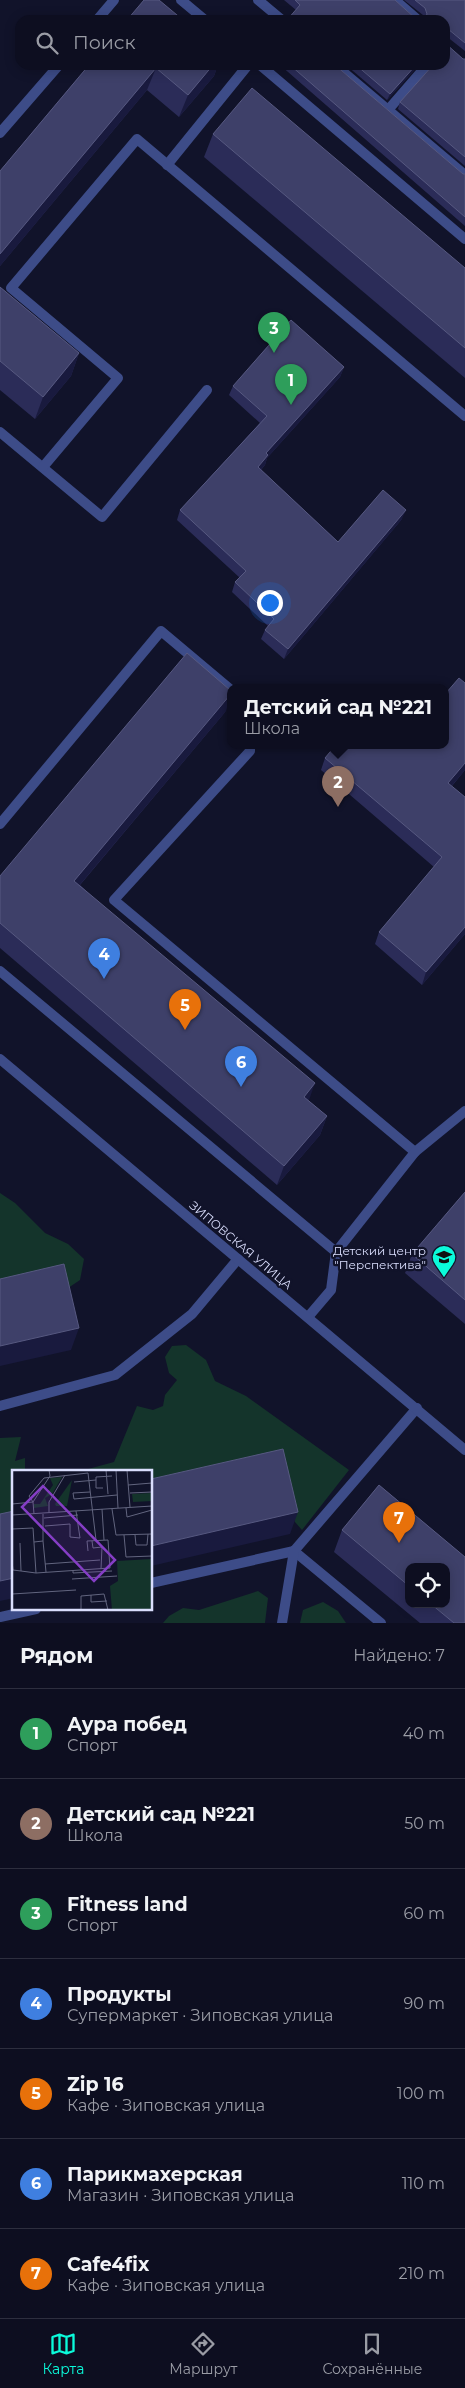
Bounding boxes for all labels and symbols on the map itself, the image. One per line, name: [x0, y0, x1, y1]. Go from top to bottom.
pin: 3: [258, 312, 290, 353]
pin: 1: [275, 364, 307, 405]
your location: [257, 590, 283, 616]
pin: 2: [322, 766, 354, 807]
pin: 4: [88, 938, 120, 979]
pin: 5: [169, 989, 201, 1030]
pin: 6: [225, 1046, 257, 1087]
street label: ЗИПОВСКАЯ УЛИЦА: [187, 1198, 296, 1292]
place label: Детский центр "Перспектива": [333, 1243, 426, 1272]
school or university icon: Детский центр "Перспектива": [431, 1244, 457, 1278]
inset map: [12, 1470, 152, 1610]
pin: 7: [383, 1502, 415, 1543]

